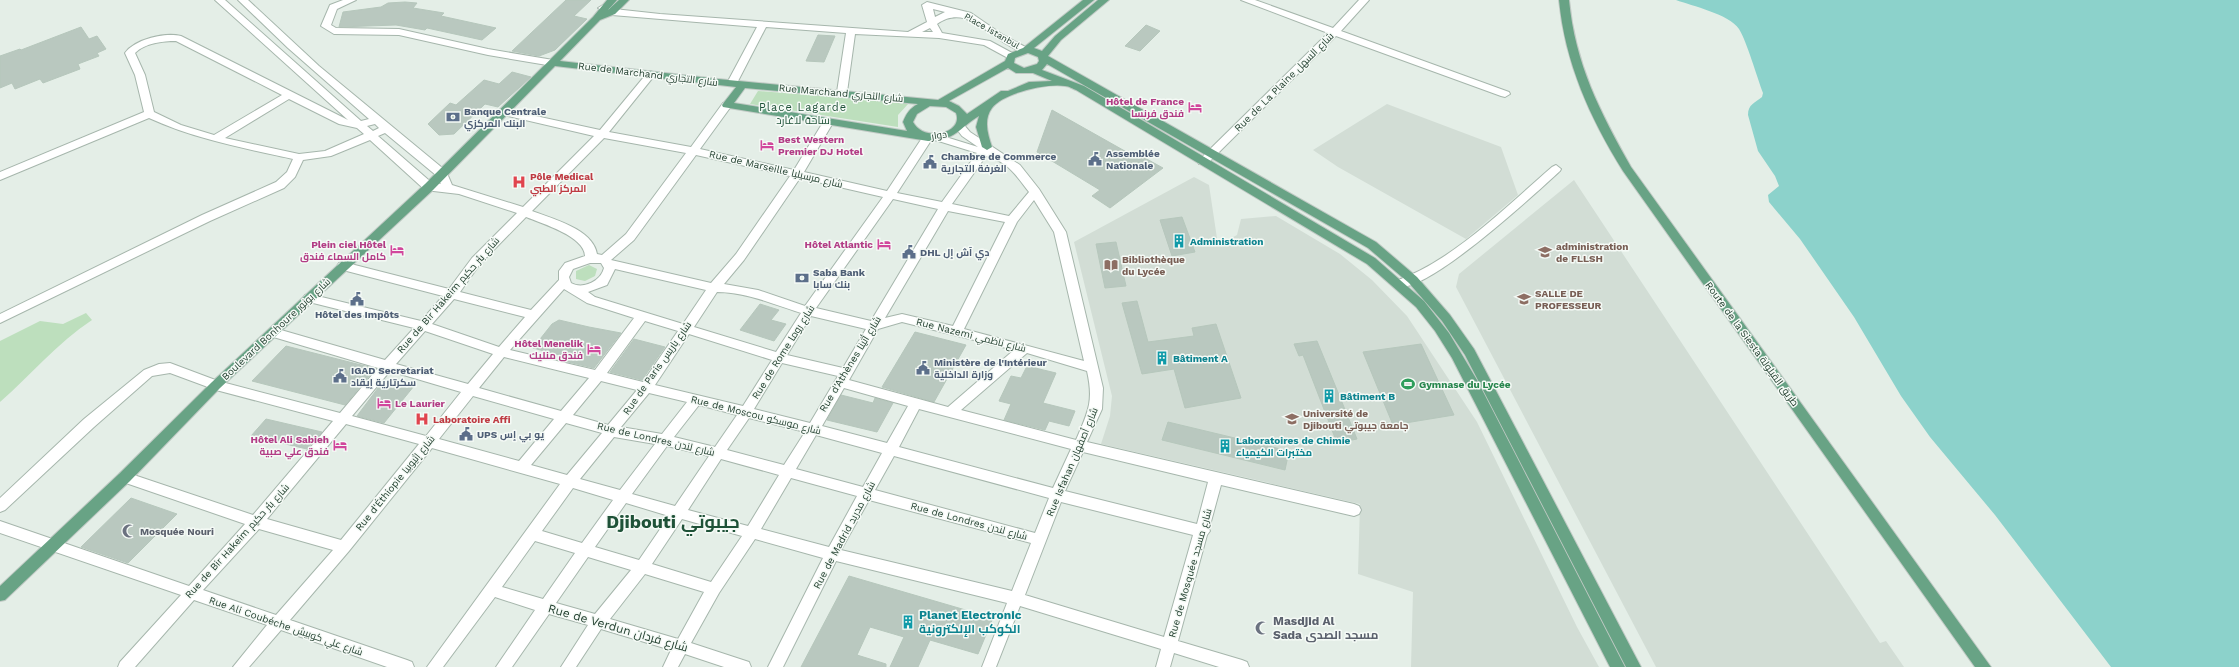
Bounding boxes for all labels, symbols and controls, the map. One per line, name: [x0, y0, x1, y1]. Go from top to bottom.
street label: Place Istanbul: [962, 11, 1022, 51]
street label: Rue de La Plaine شارع السهل: [1232, 30, 1336, 134]
street label: Rue de Marchand شارع التجاري: [577, 60, 718, 90]
street label: Rue Marchand شارع التجاري: [778, 82, 904, 106]
place label: Hôtel de France فندق فرنسا: [1106, 96, 1184, 120]
hotel icon: Hôtel de France فندق فرنسا: [1187, 99, 1203, 115]
district label: Place Lagarde ساحة لاغارد: [759, 101, 847, 127]
place label: Banque Centrale البنك المركزي: [464, 106, 546, 132]
bank icon: Banque Centrale البنك المركزي: [445, 109, 461, 125]
street label: دوار: [929, 128, 948, 142]
place label: Best Western Premier DJ Hotel: [778, 134, 864, 157]
hotel icon: Best Western Premier DJ Hotel: [759, 137, 775, 153]
street label: Rue de Marseille شارع مرسيليا: [708, 148, 844, 191]
place label: Assemblée Nationale: [1106, 148, 1160, 171]
place label: Chambre de Commerce الغرفة التجارية: [941, 151, 1057, 175]
public building icon: Assemblée Nationale: [1087, 151, 1103, 167]
public building icon: Chambre de Commerce الغرفة التجارية: [922, 154, 938, 170]
place label: Pôle Medical المركز الطبي: [530, 171, 594, 197]
hospital icon: Pôle Medical المركز الطبي: [511, 174, 527, 190]
building icon: Administration: [1171, 233, 1187, 249]
street label: Rue de Bir Hakeim شارع بئر حكيم: [395, 235, 503, 357]
hotel icon: Hôtel Atlantic: [876, 236, 892, 252]
place label: Administration: [1190, 236, 1263, 247]
place label: Plein ciel Hôtel كامل السماء فندق: [300, 239, 387, 263]
place label: Hôtel Atlantic: [805, 239, 873, 250]
place label: administration de FLLSH: [1556, 241, 1628, 264]
hotel icon: Plein ciel Hôtel كامل السماء فندق: [389, 242, 405, 258]
public building icon: DHL دي آش إل: [901, 244, 917, 260]
school or university icon: administration de FLLSH: [1537, 244, 1553, 260]
place label: DHL دي آش إل: [920, 247, 990, 261]
place label: Bibliothèque du Lycée: [1122, 254, 1185, 277]
library icon: Bibliothèque du Lycée: [1103, 257, 1119, 273]
place label: Saba Bank بنك سابا: [813, 267, 866, 291]
bank icon: Saba Bank بنك سابا: [794, 270, 810, 286]
street label: Boulevard Bonhoure شارع بونور: [220, 276, 333, 383]
street label: Route de la Siesta طريق القيلولة: [1702, 280, 1801, 409]
place label: SALLE DE PROFESSEUR: [1535, 288, 1602, 311]
public building icon: Hôtel des Impôts: [349, 291, 365, 307]
school or university icon: SALLE DE PROFESSEUR: [1516, 291, 1532, 307]
street label: Rue de Rome شارع روما: [750, 303, 817, 402]
place label: Hôtel des Impôts: [315, 309, 400, 320]
street label: Rue d'Athènes شارع أثينا: [816, 314, 884, 414]
street label: Rue Nazemi شارع ناظمي: [914, 316, 1027, 356]
street label: Rue de Paris شارع باريس: [621, 319, 694, 417]
place label: Hôtel Menelik فندق منليك: [514, 338, 584, 362]
hotel icon: Hôtel Menelik فندق منليك: [586, 341, 602, 357]
building icon: Bâtiment A: [1154, 350, 1170, 366]
place label: Bâtiment A: [1173, 353, 1228, 364]
place label: Ministère de l'Intérieur وزارة الداخلية: [934, 357, 1048, 381]
public building icon: Ministère de l'Intérieur وزارة الداخلية: [915, 360, 931, 376]
place label: IGAD Secretariat سكرتارية إيقاد: [351, 365, 434, 389]
public building icon: IGAD Secretariat سكرتارية إيقاد: [332, 368, 348, 384]
sports icon: Gymnase du Lycée: [1400, 376, 1416, 392]
place label: Gymnase du Lycée: [1419, 379, 1511, 390]
building icon: Bâtiment B: [1321, 388, 1337, 404]
place label: Bâtiment B: [1340, 391, 1395, 402]
street label: Rue de Moscou شارع موسكو: [689, 393, 822, 438]
hotel icon: Le Laurier: [376, 395, 392, 411]
place label: Le Laurier: [395, 398, 446, 409]
street label: Rue Isfahan شارع أصفهان: [1043, 406, 1101, 518]
place label: Université de Djibouti جامعة جيبوتي: [1303, 408, 1409, 434]
hospital icon: Laboratoire Affi: [414, 411, 430, 427]
school or university icon: Université de Djibouti جامعة جيبوتي: [1284, 411, 1300, 427]
place label: Laboratoire Affi: [433, 414, 511, 425]
street label: Rue de Londres شارع لندن: [596, 420, 716, 459]
public building icon: UPS يو بي إس: [458, 426, 474, 442]
place label: UPS يو بي إس: [477, 429, 544, 443]
street label: Rue d'Éthiopie شارع إثيوبيا: [353, 433, 438, 533]
place label: Hôtel Ali Sabieh فندق علي صبية: [251, 434, 329, 460]
place label: Laboratoires de Chimie مختبرات الكيمياء: [1236, 435, 1351, 459]
hotel icon: Hôtel Ali Sabieh فندق علي صبية: [332, 437, 348, 453]
building icon: Laboratoires de Chimie مختبرات الكيمياء: [1217, 438, 1233, 454]
street label: Rue de Madrid شارع مدريد: [811, 479, 878, 591]
street label: Rue de Bir Hakeim شارع بئر حكيم: [183, 482, 293, 602]
street label: Rue de Londres شارع لندن: [909, 500, 1029, 543]
street label: Rue de Mosquée شارع مسجد: [1166, 507, 1215, 639]
district label: Djibouti جيبوتي: [606, 511, 740, 537]
mosque icon: Mosquée Nouri: [121, 523, 137, 539]
place label: Mosquée Nouri: [140, 526, 214, 537]
street label: Rue Ali Coubéche شارع علي كوبيش: [207, 594, 364, 659]
street label: Rue de Verdun شارع فردان: [546, 601, 690, 656]
place label: Planet Electronic الكوكب الإلكترونية: [919, 608, 1022, 637]
building icon: Planet Electronic الكوكب الإلكترونية: [900, 614, 916, 630]
place label: Masdjid Al Sada مسجد الصدى: [1273, 614, 1378, 643]
mosque icon: Masdjid Al Sada مسجد الصدى: [1254, 620, 1270, 636]

